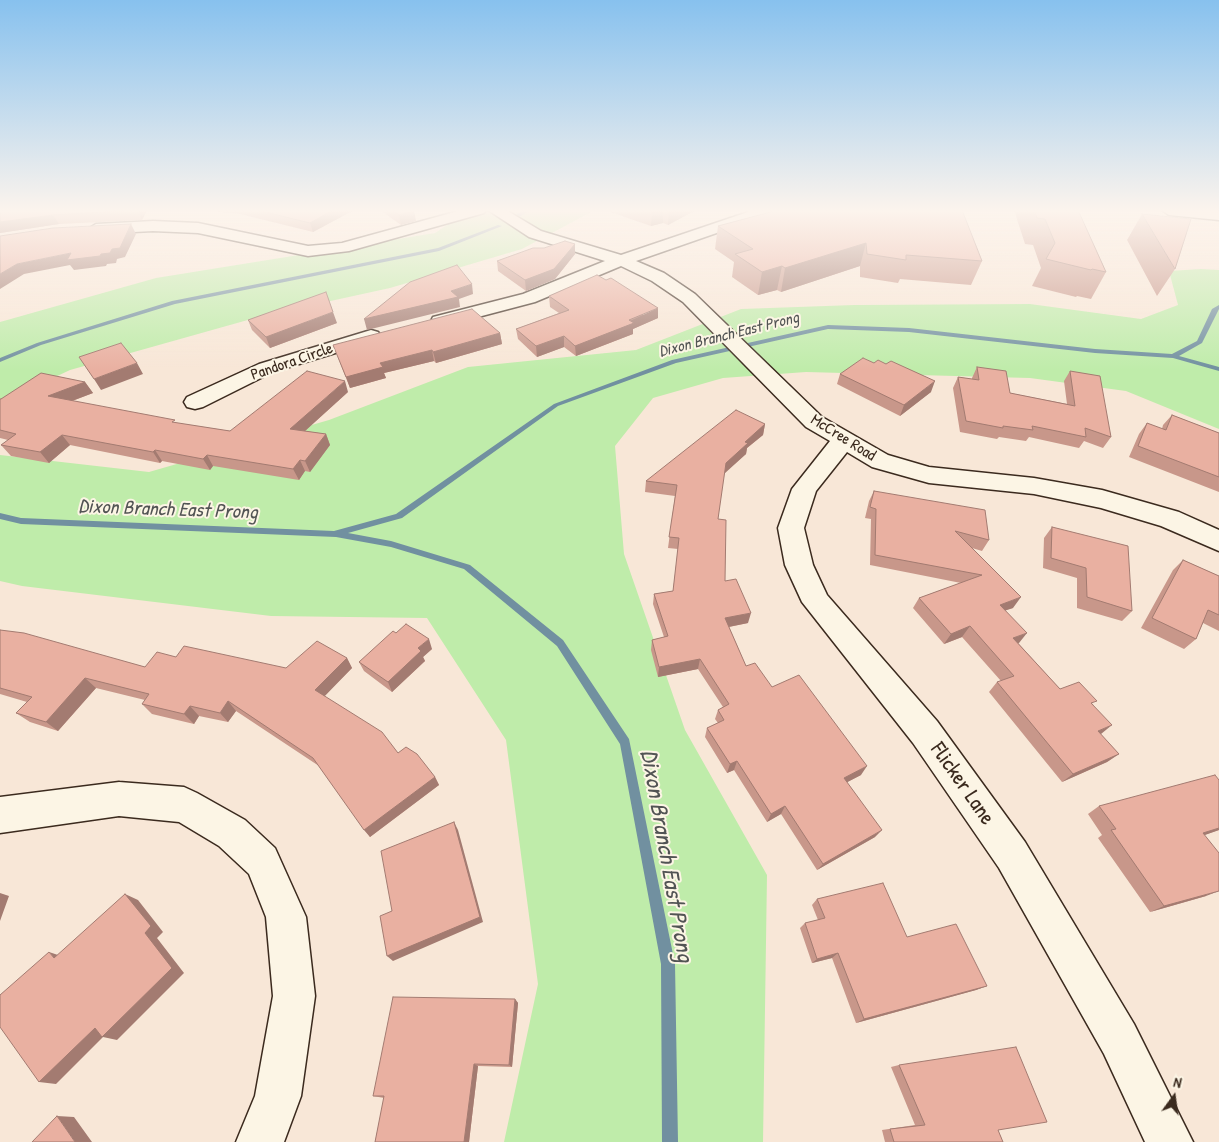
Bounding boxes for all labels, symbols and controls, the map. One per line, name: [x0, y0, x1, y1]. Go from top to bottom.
water label: Dixon Branch East Prong: [657, 308, 801, 362]
street label: Pandora Circle: [249, 339, 335, 385]
street label: McCree Road: [807, 410, 879, 466]
water label: Dixon Branch East Prong: [78, 495, 258, 525]
street label: Flicker Lane: [924, 738, 1000, 830]
water label: Dixon Branch East Prong: [633, 748, 699, 964]
north arrow: [1149, 1072, 1199, 1122]
text: N: [1172, 1072, 1184, 1092]

